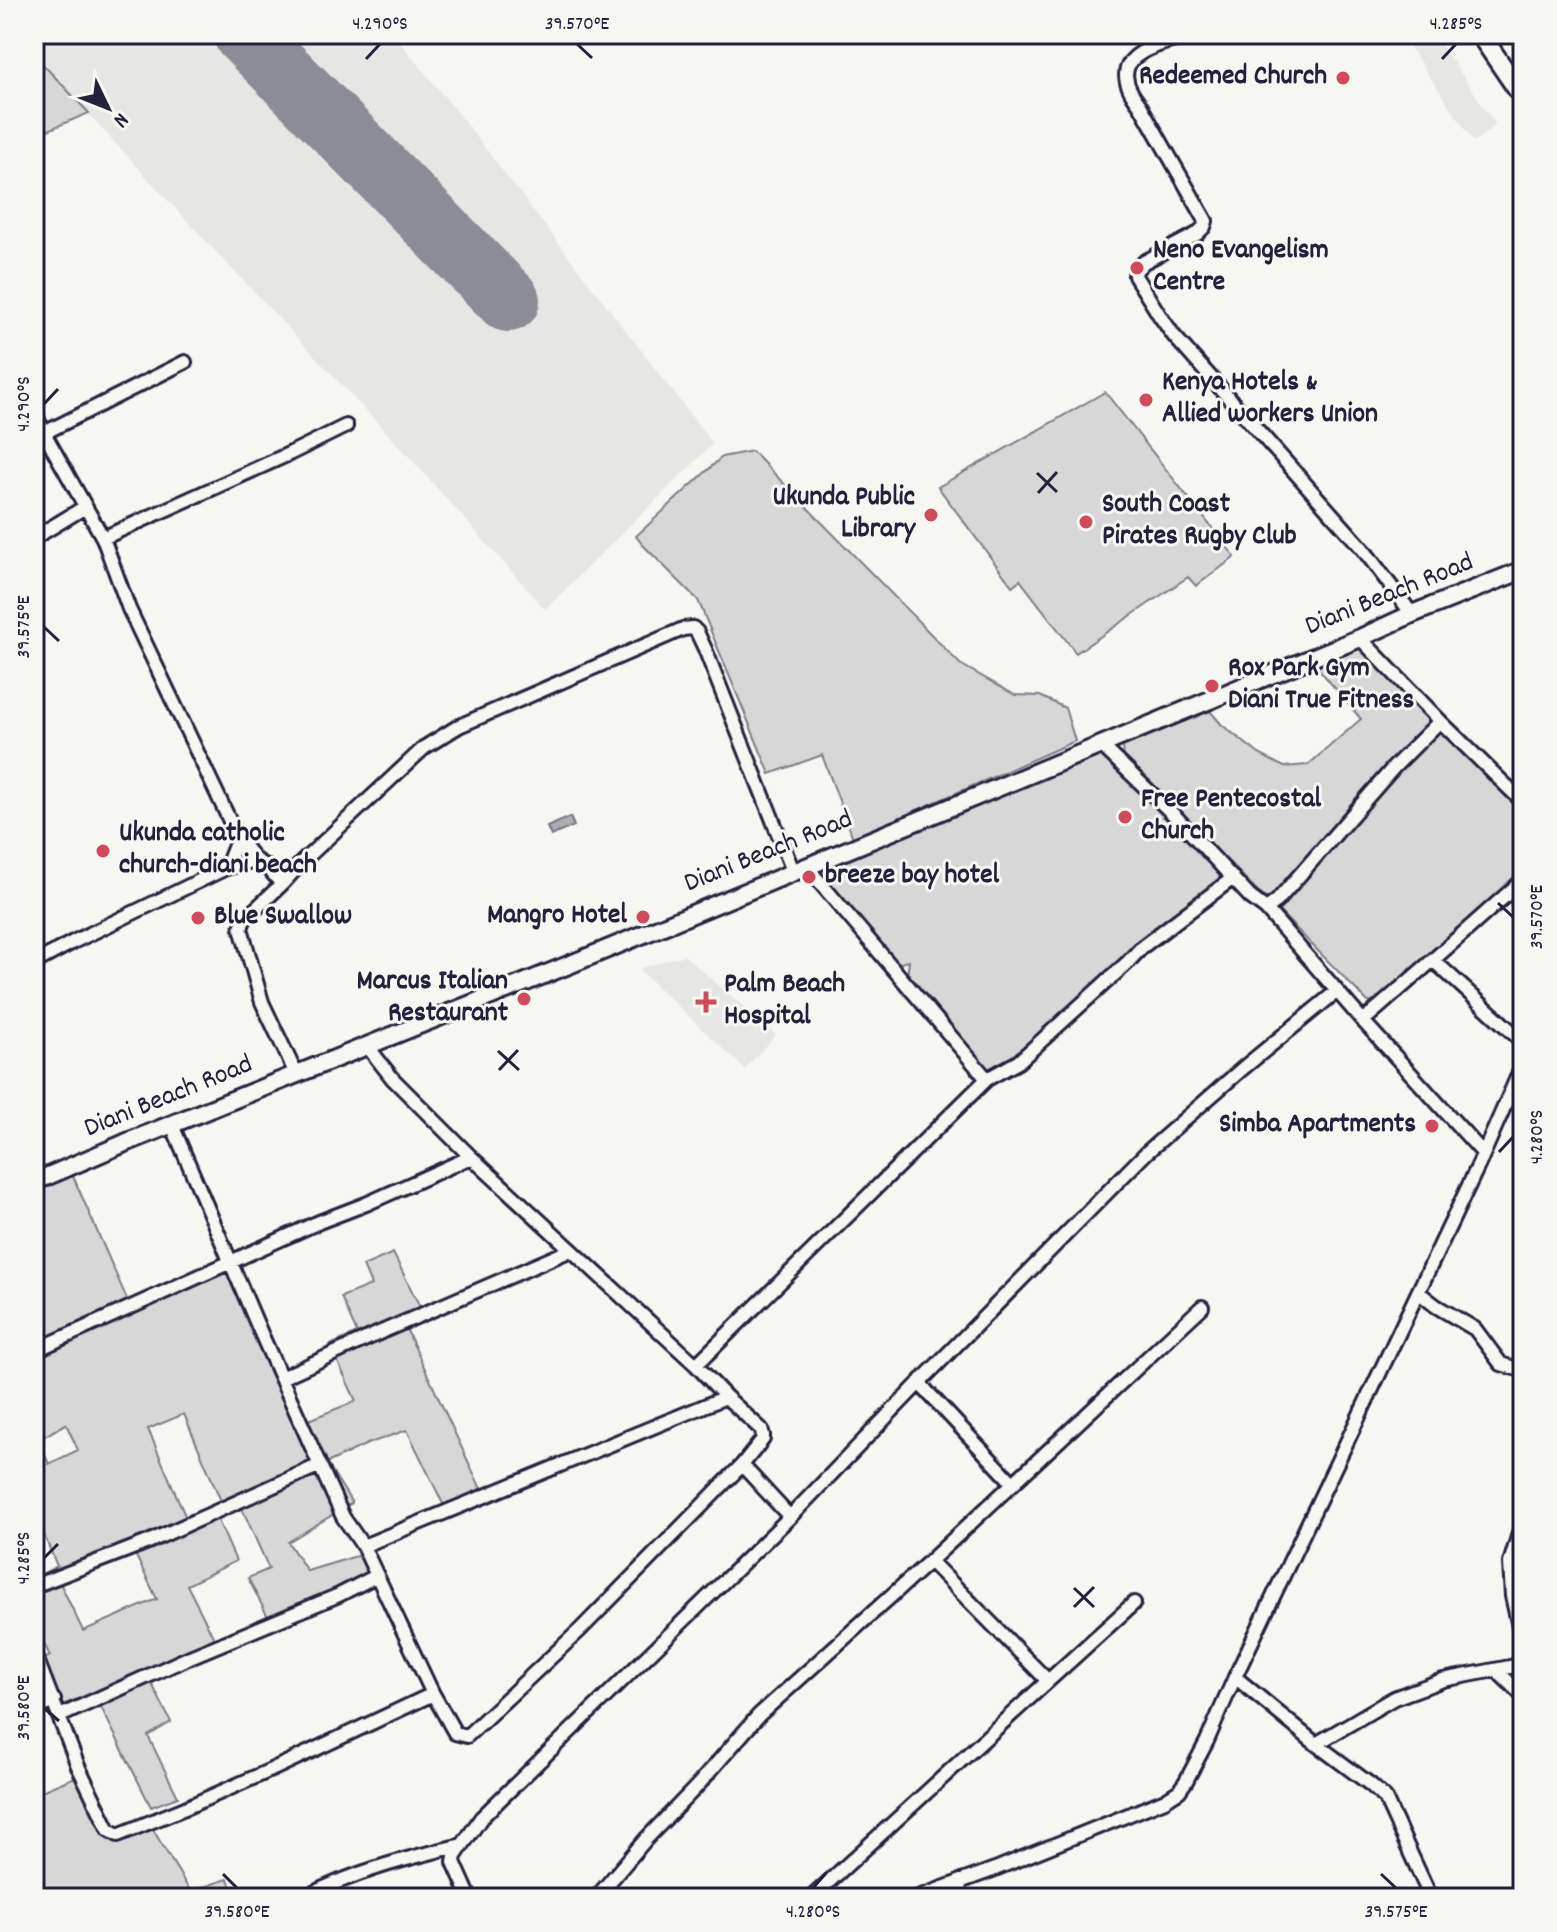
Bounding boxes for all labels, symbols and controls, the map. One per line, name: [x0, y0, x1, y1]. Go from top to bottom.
text: 4.290°S: [352, 11, 408, 39]
text: 39.570°E: [545, 11, 609, 39]
text: 4.285°S: [1430, 11, 1482, 39]
place label: Redeemed Church: [1139, 58, 1327, 98]
north arrow: [68, 68, 148, 148]
marker: Redeemed Church: [1334, 69, 1352, 87]
text: N: [105, 105, 135, 134]
place label: Neno Evangelism Centre: [1153, 232, 1329, 304]
marker: Neno Evangelism Centre: [1128, 259, 1146, 277]
place label: Kenya Hotels & Allied workers Union: [1162, 364, 1378, 436]
text: 4.290°S: [11, 376, 39, 432]
marker: Kenya Hotels & Allied workers Union: [1137, 391, 1155, 409]
place label: Ukunda Public Library: [772, 479, 917, 551]
place label: South Coast Pirates Rugby Club: [1102, 486, 1297, 558]
marker: Ukunda Public Library: [922, 506, 940, 524]
marker: South Coast Pirates Rugby Club: [1077, 513, 1095, 531]
street label: Diani Beach Road: [1300, 544, 1480, 648]
text: 39.575°E: [11, 595, 39, 659]
place label: Rox Park Gym Diani True Fitness: [1228, 650, 1415, 722]
marker: Rox Park Gym Diani True Fitness: [1203, 677, 1221, 695]
place label: Free Pentecostal Church: [1141, 781, 1322, 853]
street label: Diani Beach Road: [679, 801, 859, 905]
marker: Free Pentecostal Church: [1116, 808, 1134, 826]
place label: Ukunda catholic church-diani beach: [119, 815, 317, 887]
marker: Ukunda catholic church-diani beach: [94, 842, 112, 860]
place label: breeze bay hotel: [825, 857, 999, 897]
marker: breeze bay hotel: [800, 868, 818, 886]
text: 39.570°E: [1524, 885, 1552, 949]
place label: Mangro Hotel: [487, 897, 627, 937]
place label: Blue Swallow: [214, 898, 352, 938]
marker: Mangro Hotel: [634, 908, 652, 926]
marker: Blue Swallow: [189, 909, 207, 927]
place label: Marcus Italian Restaurant: [357, 963, 509, 1035]
place label: Palm Beach Hospital: [724, 966, 845, 1038]
marker: Marcus Italian Restaurant: [515, 990, 533, 1008]
marker: Palm Beach Hospital: [695, 991, 717, 1013]
street label: Diani Beach Road: [79, 1046, 259, 1150]
place label: Simba Apartments: [1219, 1106, 1416, 1146]
text: 4.280°S: [1524, 1110, 1552, 1164]
marker: Simba Apartments: [1423, 1117, 1441, 1135]
text: 4.285°S: [11, 1532, 39, 1584]
text: 39.580°E: [11, 1675, 39, 1741]
text: 39.580°E: [204, 1899, 270, 1927]
text: 4.280°S: [786, 1899, 840, 1927]
text: 39.575°E: [1364, 1899, 1428, 1927]

